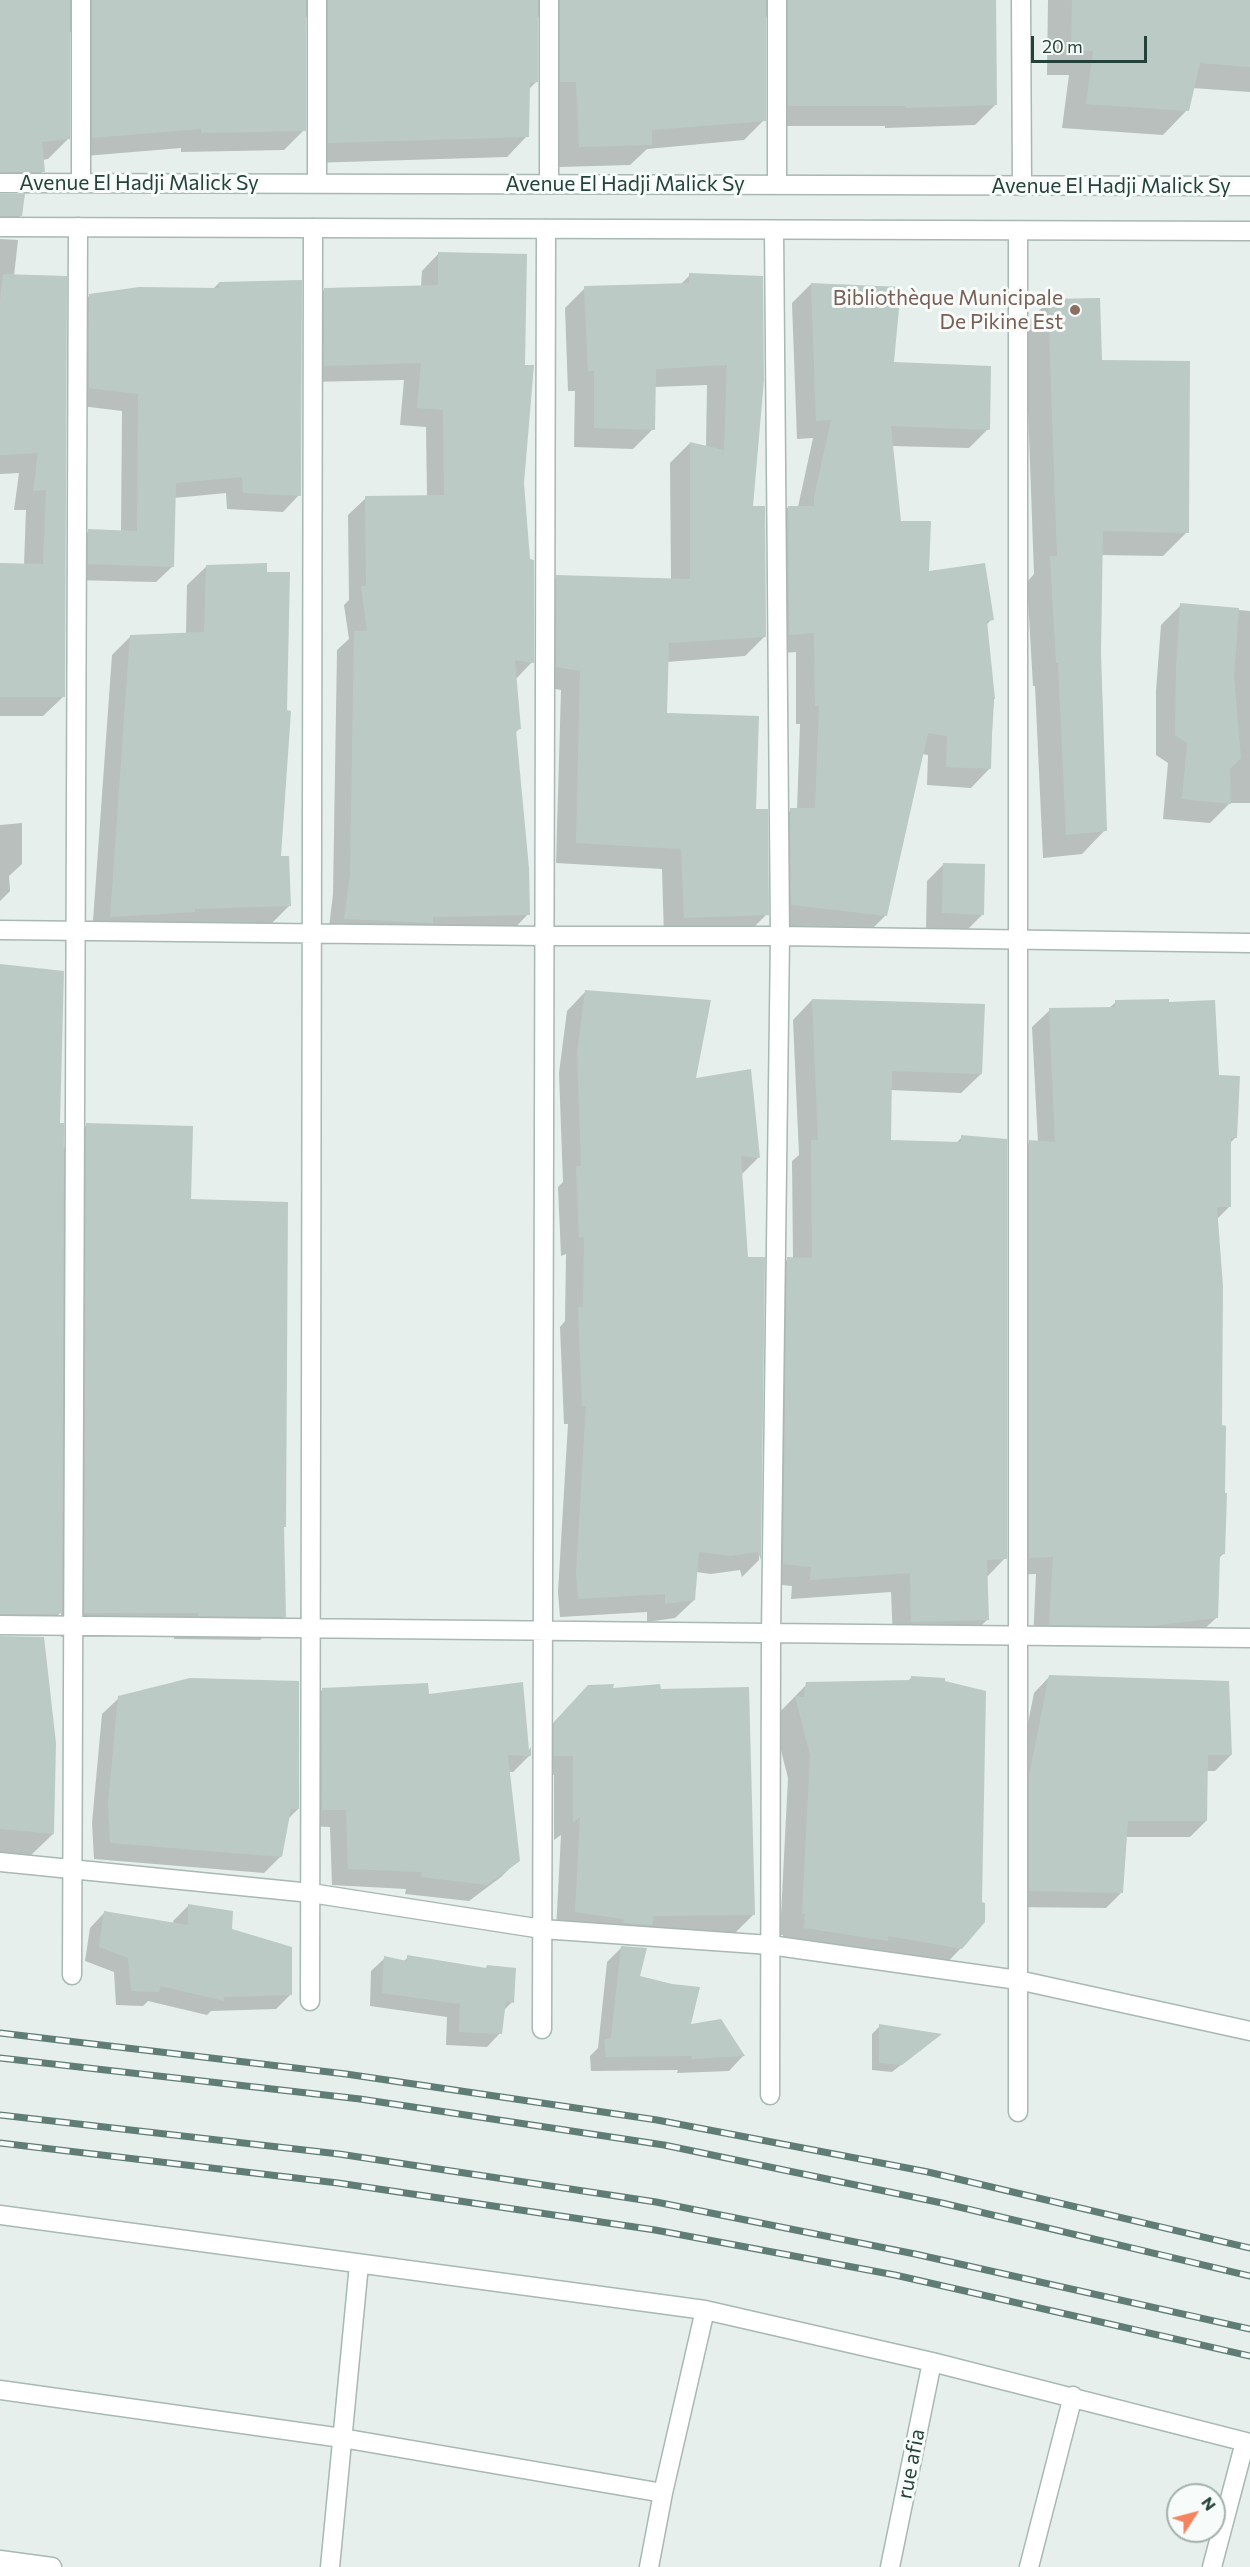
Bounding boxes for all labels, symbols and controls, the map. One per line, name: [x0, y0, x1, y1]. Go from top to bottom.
scale bar: [1034, 24, 1150, 62]
text: 20 m: [1042, 35, 1083, 57]
street label: Avenue El Hadji Malick Sy: [19, 170, 259, 196]
street label: Avenue El Hadji Malick Sy: [505, 171, 745, 197]
street label: Avenue El Hadji Malick Sy: [991, 173, 1231, 199]
place label: Bibliothèque Municipale De Pikine Est: [833, 285, 1063, 335]
marker: Bibliothèque Municipale De Pikine Est: [1068, 303, 1082, 317]
street label: rue afia: [892, 2427, 930, 2501]
north arrow: [1166, 2483, 1226, 2543]
text: N: [1198, 2493, 1221, 2514]

